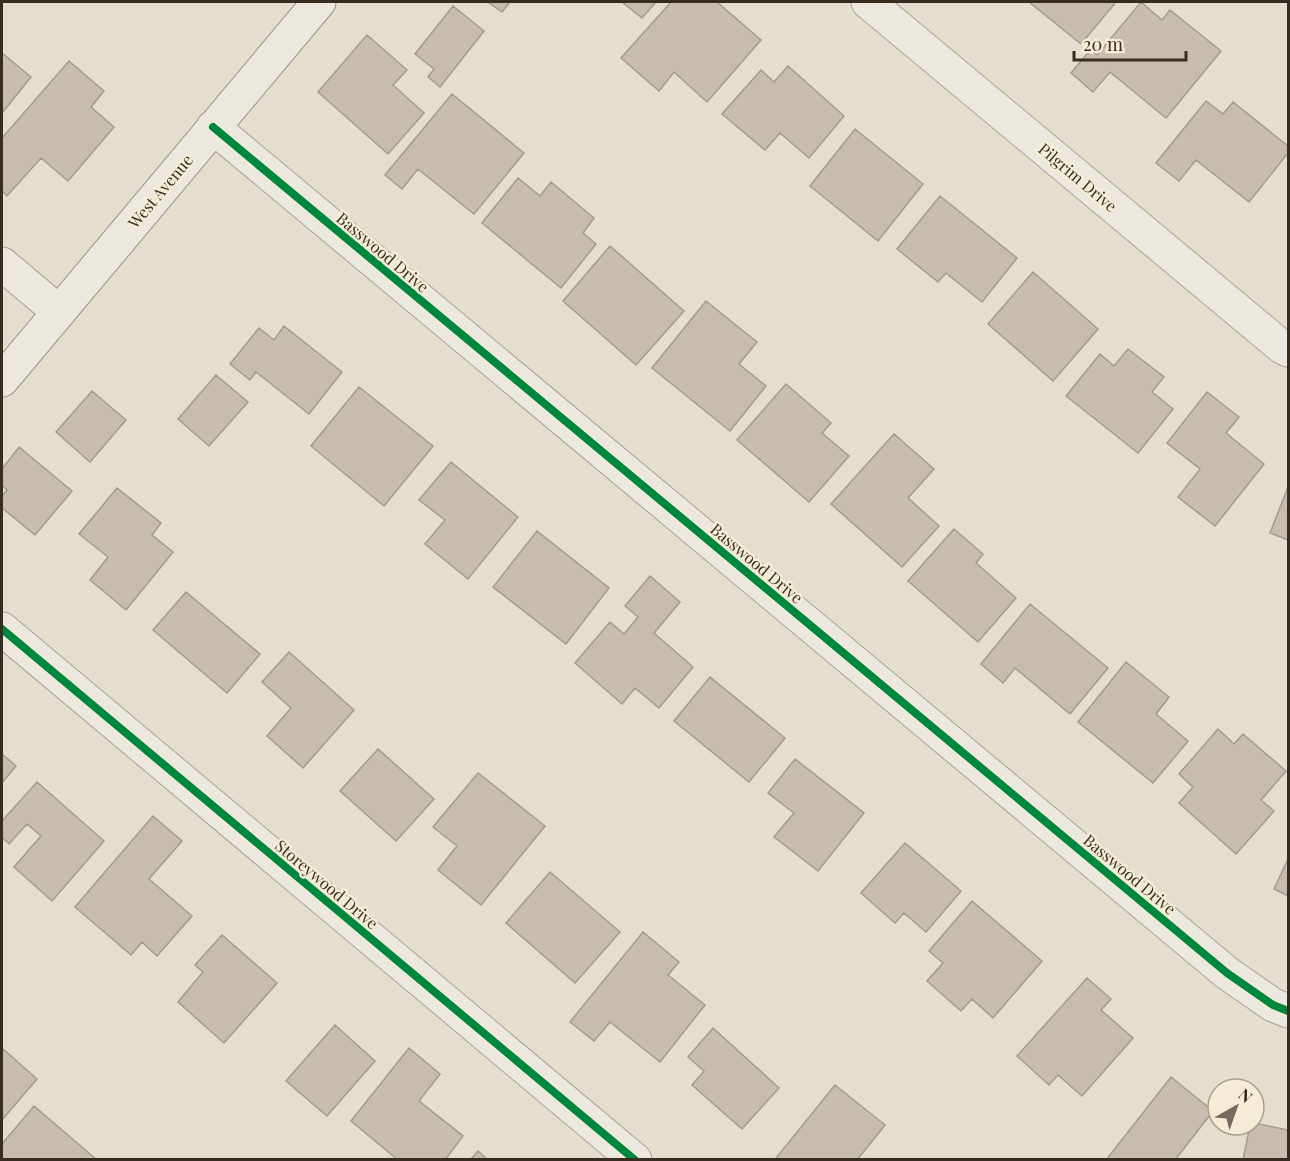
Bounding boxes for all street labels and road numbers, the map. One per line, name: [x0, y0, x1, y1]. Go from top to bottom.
street label: Pilgrim Drive: [1034, 138, 1122, 216]
street label: West Avenue: [122, 150, 197, 233]
street label: Basswood Drive: [332, 207, 434, 297]
street label: Basswood Drive: [706, 518, 808, 608]
street label: Basswood Drive: [1079, 829, 1181, 919]
street label: Storeywood Drive: [271, 835, 383, 933]

